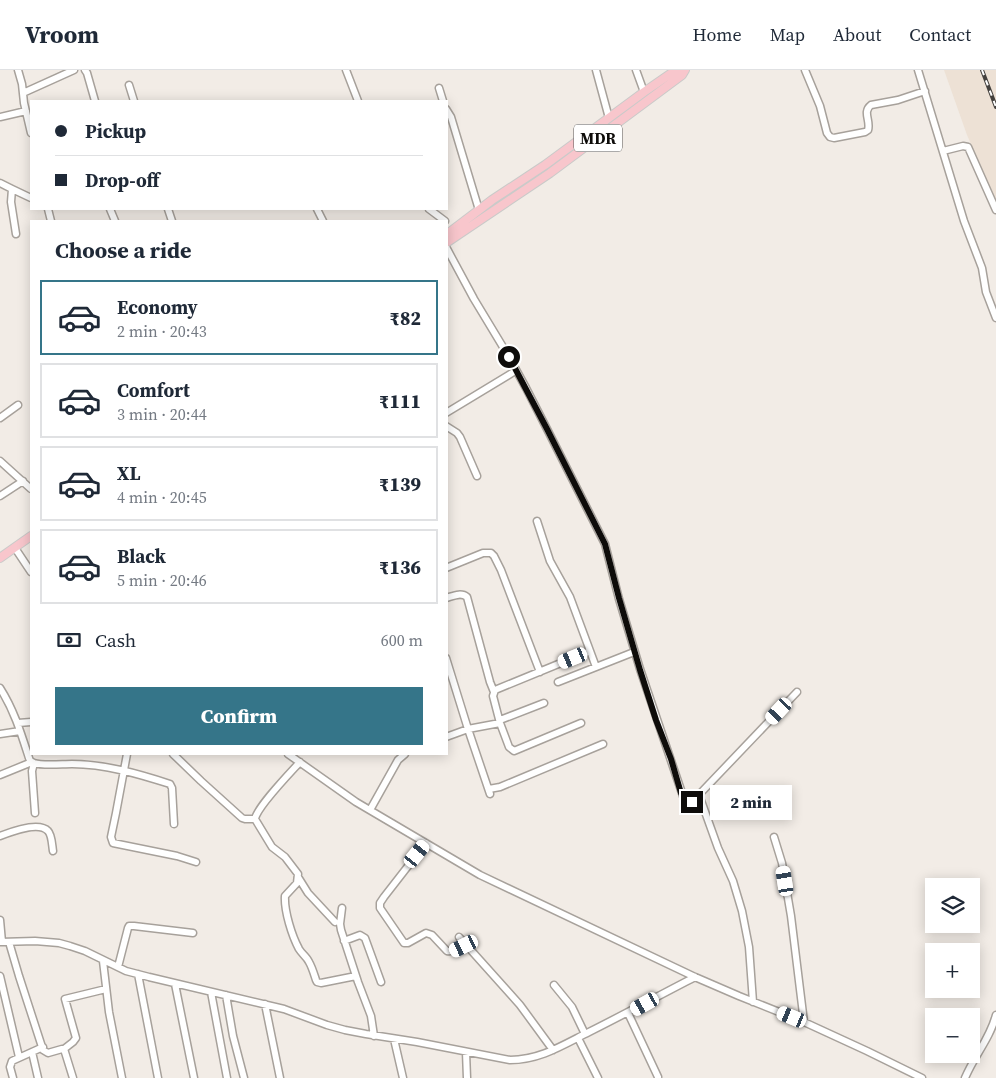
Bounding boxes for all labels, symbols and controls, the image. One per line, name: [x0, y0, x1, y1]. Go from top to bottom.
text: Vroom: [25, 18, 99, 51]
text: Home: [693, 22, 742, 47]
text: Map: [770, 22, 805, 47]
text: About: [833, 22, 881, 47]
text: Contact: [909, 22, 971, 47]
text: Pickup: [85, 118, 146, 144]
road number: MDR: [574, 124, 622, 152]
text: Drop-off: [85, 167, 159, 193]
text: Choose a ride: [55, 235, 192, 265]
text: Economy: [117, 294, 198, 320]
icon: car: [57, 295, 102, 340]
text: ₹82: [390, 305, 421, 331]
text: 2 min · 20:43: [117, 320, 207, 342]
route start: [498, 346, 520, 368]
text: Comfort: [117, 377, 190, 403]
icon: car: [57, 378, 102, 423]
text: ₹111: [379, 388, 421, 414]
text: 3 min · 20:44: [117, 403, 207, 425]
text: XL: [117, 460, 140, 486]
icon: car: [57, 461, 102, 506]
text: ₹139: [379, 471, 421, 497]
text: 4 min · 20:45: [117, 486, 207, 508]
text: Black: [117, 543, 166, 569]
icon: car: [57, 544, 102, 589]
text: ₹136: [379, 554, 421, 580]
text: 5 min · 20:46: [117, 569, 207, 591]
icon: cash: [55, 626, 83, 654]
text: Cash: [95, 627, 136, 653]
text: 600 m: [381, 629, 423, 651]
car: [556, 645, 589, 671]
button: Confirm: [55, 687, 423, 745]
car: [763, 695, 794, 727]
callout: 2 min: [710, 784, 792, 820]
route end: [681, 791, 703, 813]
text: 2 min: [730, 791, 772, 813]
car: [401, 838, 432, 870]
car: [775, 865, 794, 897]
map controls: [925, 878, 980, 1063]
button: layers: [925, 878, 980, 933]
car: [447, 933, 480, 959]
button: +: [925, 943, 980, 998]
car: [628, 990, 661, 1018]
car: [775, 1004, 808, 1030]
button: −: [925, 1008, 980, 1063]

